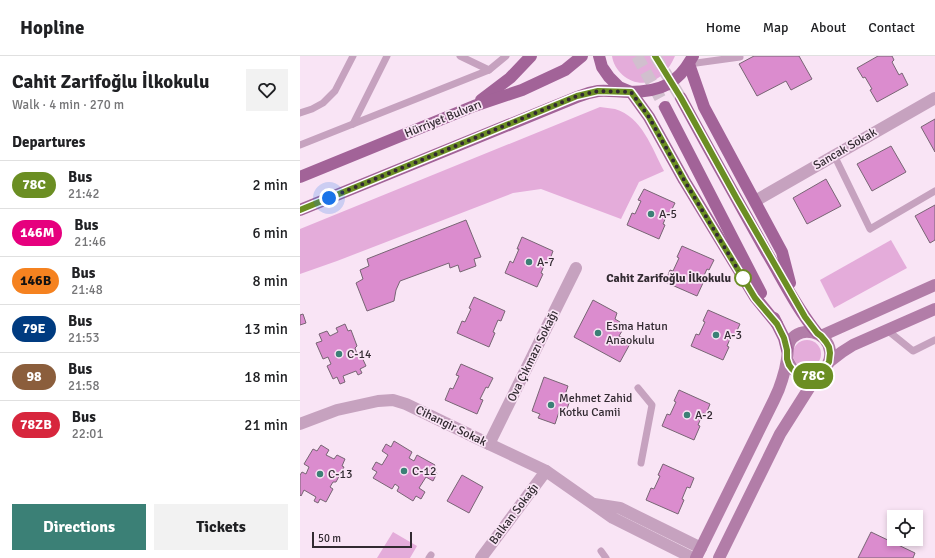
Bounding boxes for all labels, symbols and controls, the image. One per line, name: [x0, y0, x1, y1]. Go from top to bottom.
text: Hopline: [20, 16, 84, 40]
text: Home: [706, 19, 741, 36]
text: Map: [763, 19, 788, 36]
text: About: [810, 19, 846, 36]
text: Contact: [868, 19, 915, 36]
button: heart: [246, 69, 288, 111]
text: Cahit Zarifoğlu İlkokulu: [12, 70, 209, 94]
text: Walk · 4 min · 270 m: [12, 97, 124, 113]
street label: Hürriyet Bulvarı: [402, 97, 484, 141]
street label: Sancak Sokak: [811, 125, 879, 173]
text: Departures: [12, 133, 85, 151]
text: Bus: [68, 168, 92, 186]
text: 78C: [22, 176, 46, 193]
text: 2 min: [252, 176, 288, 194]
text: 21:42: [68, 186, 100, 202]
your location: [319, 188, 339, 208]
place label: A-5: [659, 207, 677, 222]
marker: A-5: [646, 209, 656, 219]
text: Bus: [74, 216, 98, 234]
text: 146M: [20, 224, 54, 241]
text: 6 min: [252, 224, 288, 242]
text: 21:46: [74, 234, 106, 250]
place label: A-7: [537, 255, 555, 270]
marker: A-7: [524, 257, 534, 267]
text: Bus: [71, 264, 95, 282]
marker: Cahit Zarifoğlu İlkokulu: [734, 269, 752, 287]
place label: Cahit Zarifoğlu İlkokulu: [606, 271, 731, 286]
text: 146B: [20, 272, 51, 289]
text: 8 min: [252, 272, 288, 290]
text: 21:48: [71, 282, 103, 298]
street label: Ova Çıkmazı Sokağı: [504, 308, 562, 404]
text: Bus: [68, 312, 92, 330]
place label: Esma Hatun Anaokulu: [606, 319, 668, 348]
text: 79E: [22, 320, 46, 337]
text: 13 min: [244, 320, 288, 338]
marker: Esma Hatun Anaokulu: [593, 328, 603, 338]
place label: A-3: [724, 328, 742, 343]
text: 21:53: [68, 330, 100, 346]
marker: A-3: [711, 330, 721, 340]
place label: C-14: [347, 347, 372, 362]
marker: C-14: [334, 349, 344, 359]
text: Bus: [68, 360, 92, 378]
line badge: 78C: [790, 363, 836, 389]
text: 78C: [801, 367, 825, 384]
text: 98: [26, 368, 42, 385]
text: 18 min: [244, 368, 288, 386]
text: 21:58: [68, 378, 100, 394]
place label: Mehmet Zahid Kotku Camii: [559, 391, 632, 420]
marker: Mehmet Zahid Kotku Camii: [546, 400, 556, 410]
street label: Cihangir Sokak: [413, 402, 489, 450]
text: Bus: [72, 408, 96, 426]
place label: A-2: [695, 408, 713, 423]
marker: A-2: [682, 410, 692, 420]
text: 78ZB: [20, 416, 52, 433]
text: 21 min: [244, 416, 288, 434]
text: 22:01: [72, 426, 103, 442]
place label: C-12: [412, 464, 436, 479]
marker: C-12: [399, 466, 409, 476]
place label: C-13: [328, 467, 352, 482]
marker: C-13: [315, 469, 325, 479]
street label: Balkan Sokağı: [486, 480, 542, 548]
button: Directions: [12, 504, 146, 550]
button: Tickets: [154, 504, 288, 550]
map controls: [887, 510, 923, 546]
button: locate: [887, 510, 923, 546]
scale bar: [312, 530, 412, 549]
text: 50 m: [318, 532, 341, 545]

